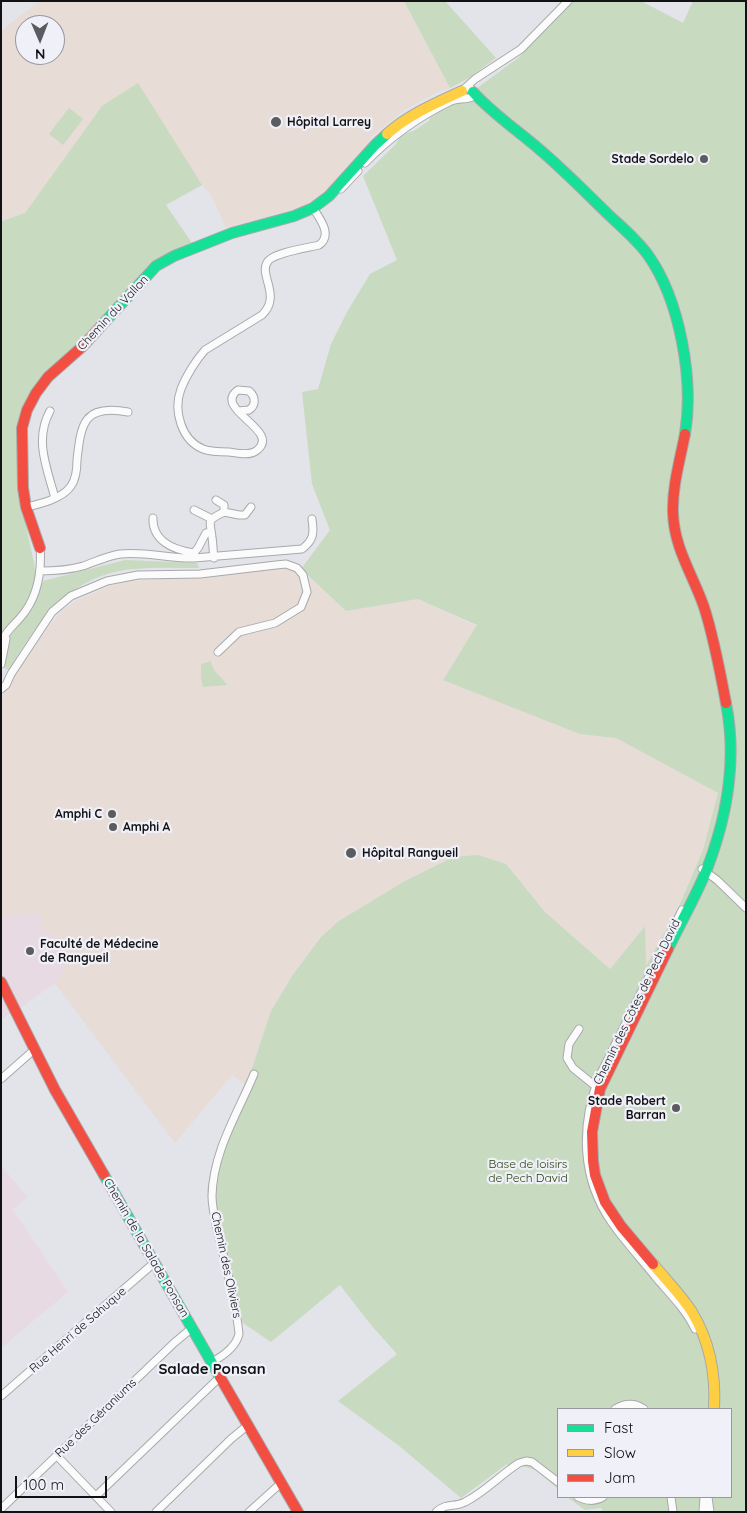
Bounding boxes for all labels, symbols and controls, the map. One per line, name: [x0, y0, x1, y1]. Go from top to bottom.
north arrow: [15, 15, 65, 65]
text: N: [35, 45, 46, 63]
marker: Hôpital Larrey: [269, 115, 283, 129]
place label: Hôpital Larrey: [287, 115, 371, 129]
place label: Stade Sordelo: [612, 152, 694, 166]
marker: Stade Sordelo: [698, 153, 710, 165]
street label: Chemin du Vallon: [75, 272, 151, 354]
place label: Amphi C: [55, 807, 102, 821]
marker: Amphi C: [106, 808, 118, 820]
place label: Amphi A: [123, 820, 170, 834]
marker: Amphi A: [107, 821, 119, 833]
marker: Hôpital Rangueil: [344, 846, 358, 860]
place label: Hôpital Rangueil: [362, 846, 458, 860]
street label: Chemin des Côtes de Pech David: [591, 917, 683, 1087]
place label: Faculté de Médecine de Rangueil: [40, 937, 159, 965]
marker: Faculté de Médecine de Rangueil: [24, 945, 36, 957]
place label: Stade Robert Barran: [588, 1094, 666, 1122]
marker: Stade Robert Barran: [670, 1102, 682, 1114]
park label: Base de loisirs de Pech David: [488, 1157, 568, 1185]
street label: Chemin de la Salade Ponsan: [100, 1176, 192, 1320]
street label: Chemin des Oliviers: [208, 1210, 244, 1320]
street label: Rue Henri de Sahuque: [27, 1284, 129, 1376]
district label: Salade Ponsan: [158, 1360, 266, 1378]
street label: Rue des Géraniums: [52, 1375, 140, 1461]
legend: [557, 1408, 732, 1498]
text: Fast: [604, 1418, 633, 1437]
text: Slow: [604, 1443, 636, 1462]
scale bar: [18, 1466, 110, 1498]
text: Jam: [604, 1468, 635, 1487]
text: 100 m: [23, 1475, 64, 1494]

